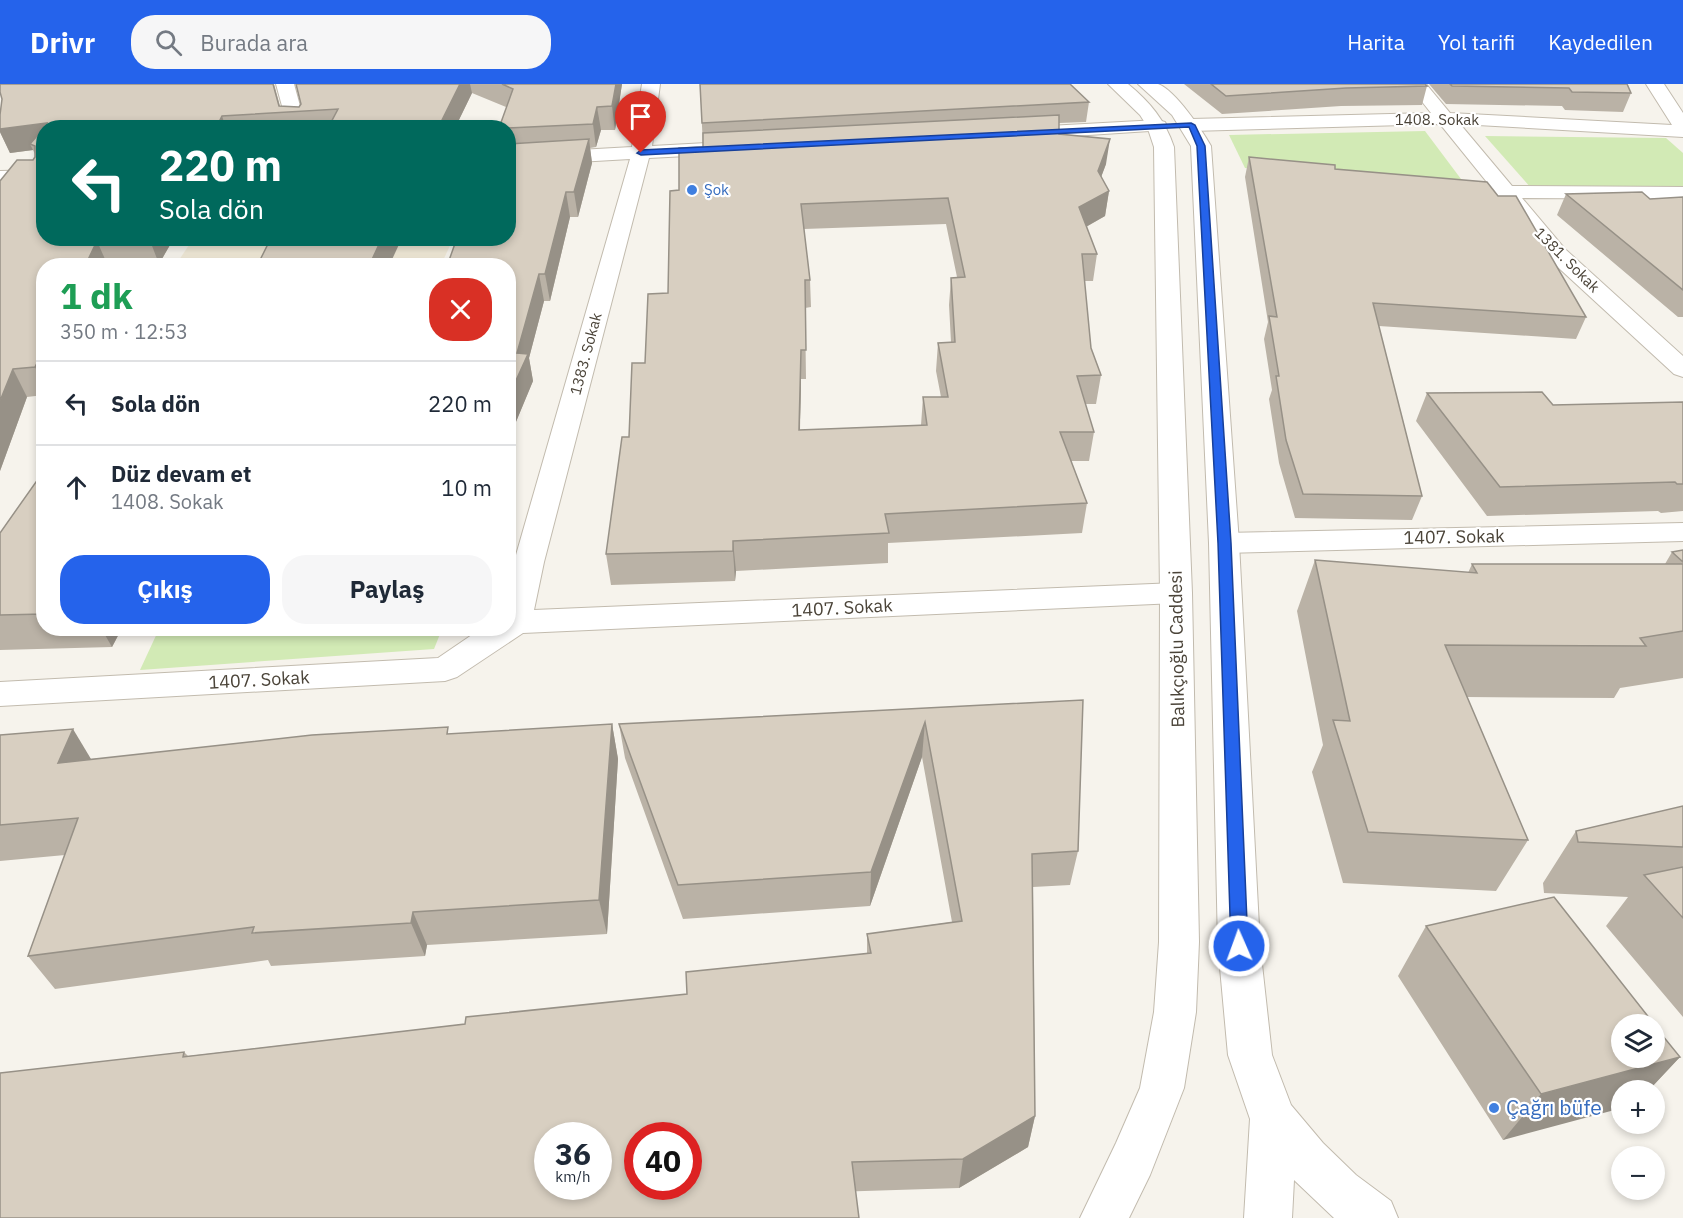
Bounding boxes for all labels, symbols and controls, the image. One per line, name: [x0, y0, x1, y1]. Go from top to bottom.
search box: [131, 15, 551, 69]
text: Drivr: [30, 24, 95, 61]
icon: search: [152, 26, 185, 59]
text: Burada ara: [200, 28, 308, 57]
text: Harita: [1347, 28, 1405, 56]
text: Yol tarifi: [1438, 28, 1515, 56]
text: Kaydedilen: [1548, 28, 1653, 56]
pin: [615, 91, 666, 153]
icon: arrive: [624, 100, 657, 133]
street label: 1408. Sokak: [1395, 110, 1479, 129]
text: 220 m: [159, 138, 282, 193]
icon: left: [60, 144, 138, 222]
place label: Şok: [704, 180, 729, 199]
marker: Şok: [685, 183, 699, 197]
text: Sola dön: [159, 191, 264, 226]
street label: 1381. Sokak: [1531, 223, 1604, 296]
text: 1 dk: [60, 272, 133, 319]
button: close: [429, 278, 492, 341]
street label: 1383. Sokak: [565, 311, 606, 397]
text: 350 m · 12:53: [60, 318, 188, 345]
icon: left: [60, 387, 93, 420]
text: Sola dön: [111, 389, 200, 418]
text: 220 m: [428, 389, 492, 418]
text: Düz devam et: [111, 459, 251, 488]
icon: ahead: [60, 471, 93, 504]
text: 10 m: [441, 473, 492, 502]
text: 1408. Sokak: [111, 488, 224, 515]
street label: 1407. Sokak: [1403, 524, 1505, 549]
button: Çıkış: [60, 555, 270, 624]
button: Paylaş: [282, 555, 492, 624]
street label: Balıkçıoğlu Caddesi: [1164, 570, 1189, 728]
street label: 1407. Sokak: [791, 593, 894, 622]
street label: 1407. Sokak: [208, 665, 311, 694]
position arrow: [1207, 914, 1271, 978]
map controls: [1611, 1014, 1665, 1200]
button: layers: [1611, 1014, 1665, 1068]
button: +: [1611, 1080, 1665, 1134]
place label: Çağrı büfe: [1506, 1093, 1602, 1121]
marker: Çağrı büfe: [1487, 1101, 1501, 1115]
speed limit sign: 40: [624, 1122, 702, 1200]
text: 36: [555, 1134, 591, 1173]
button: −: [1611, 1146, 1665, 1200]
text: km/h: [555, 1167, 591, 1186]

